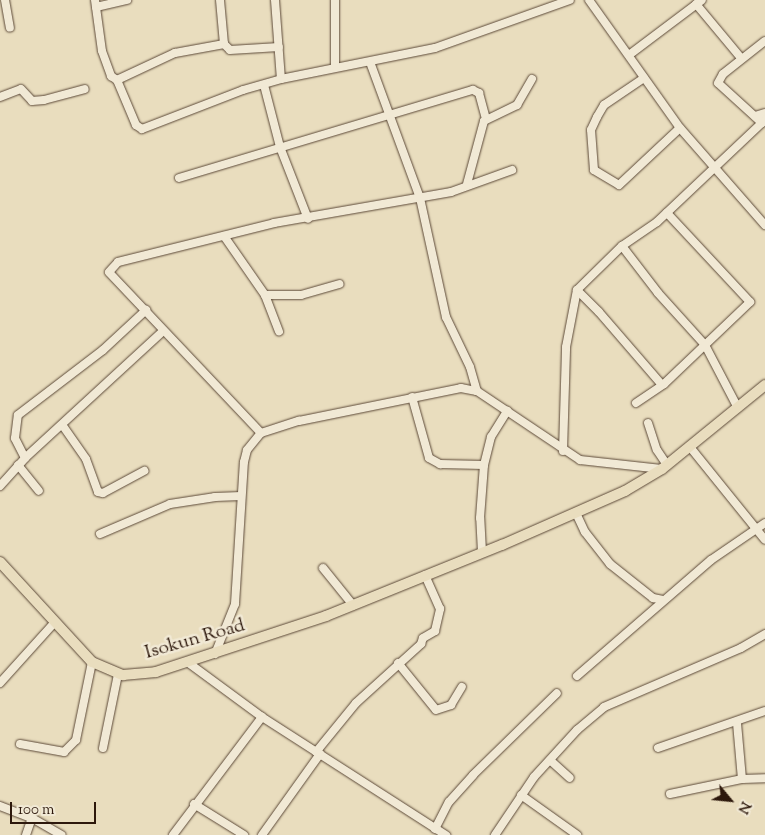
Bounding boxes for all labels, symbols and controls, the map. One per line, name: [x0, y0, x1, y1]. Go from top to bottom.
street label: Isokun Road: [142, 615, 248, 665]
north arrow: [705, 775, 755, 825]
scale bar: [12, 792, 99, 824]
text: N: [732, 797, 755, 817]
text: 100 m: [18, 800, 54, 821]

